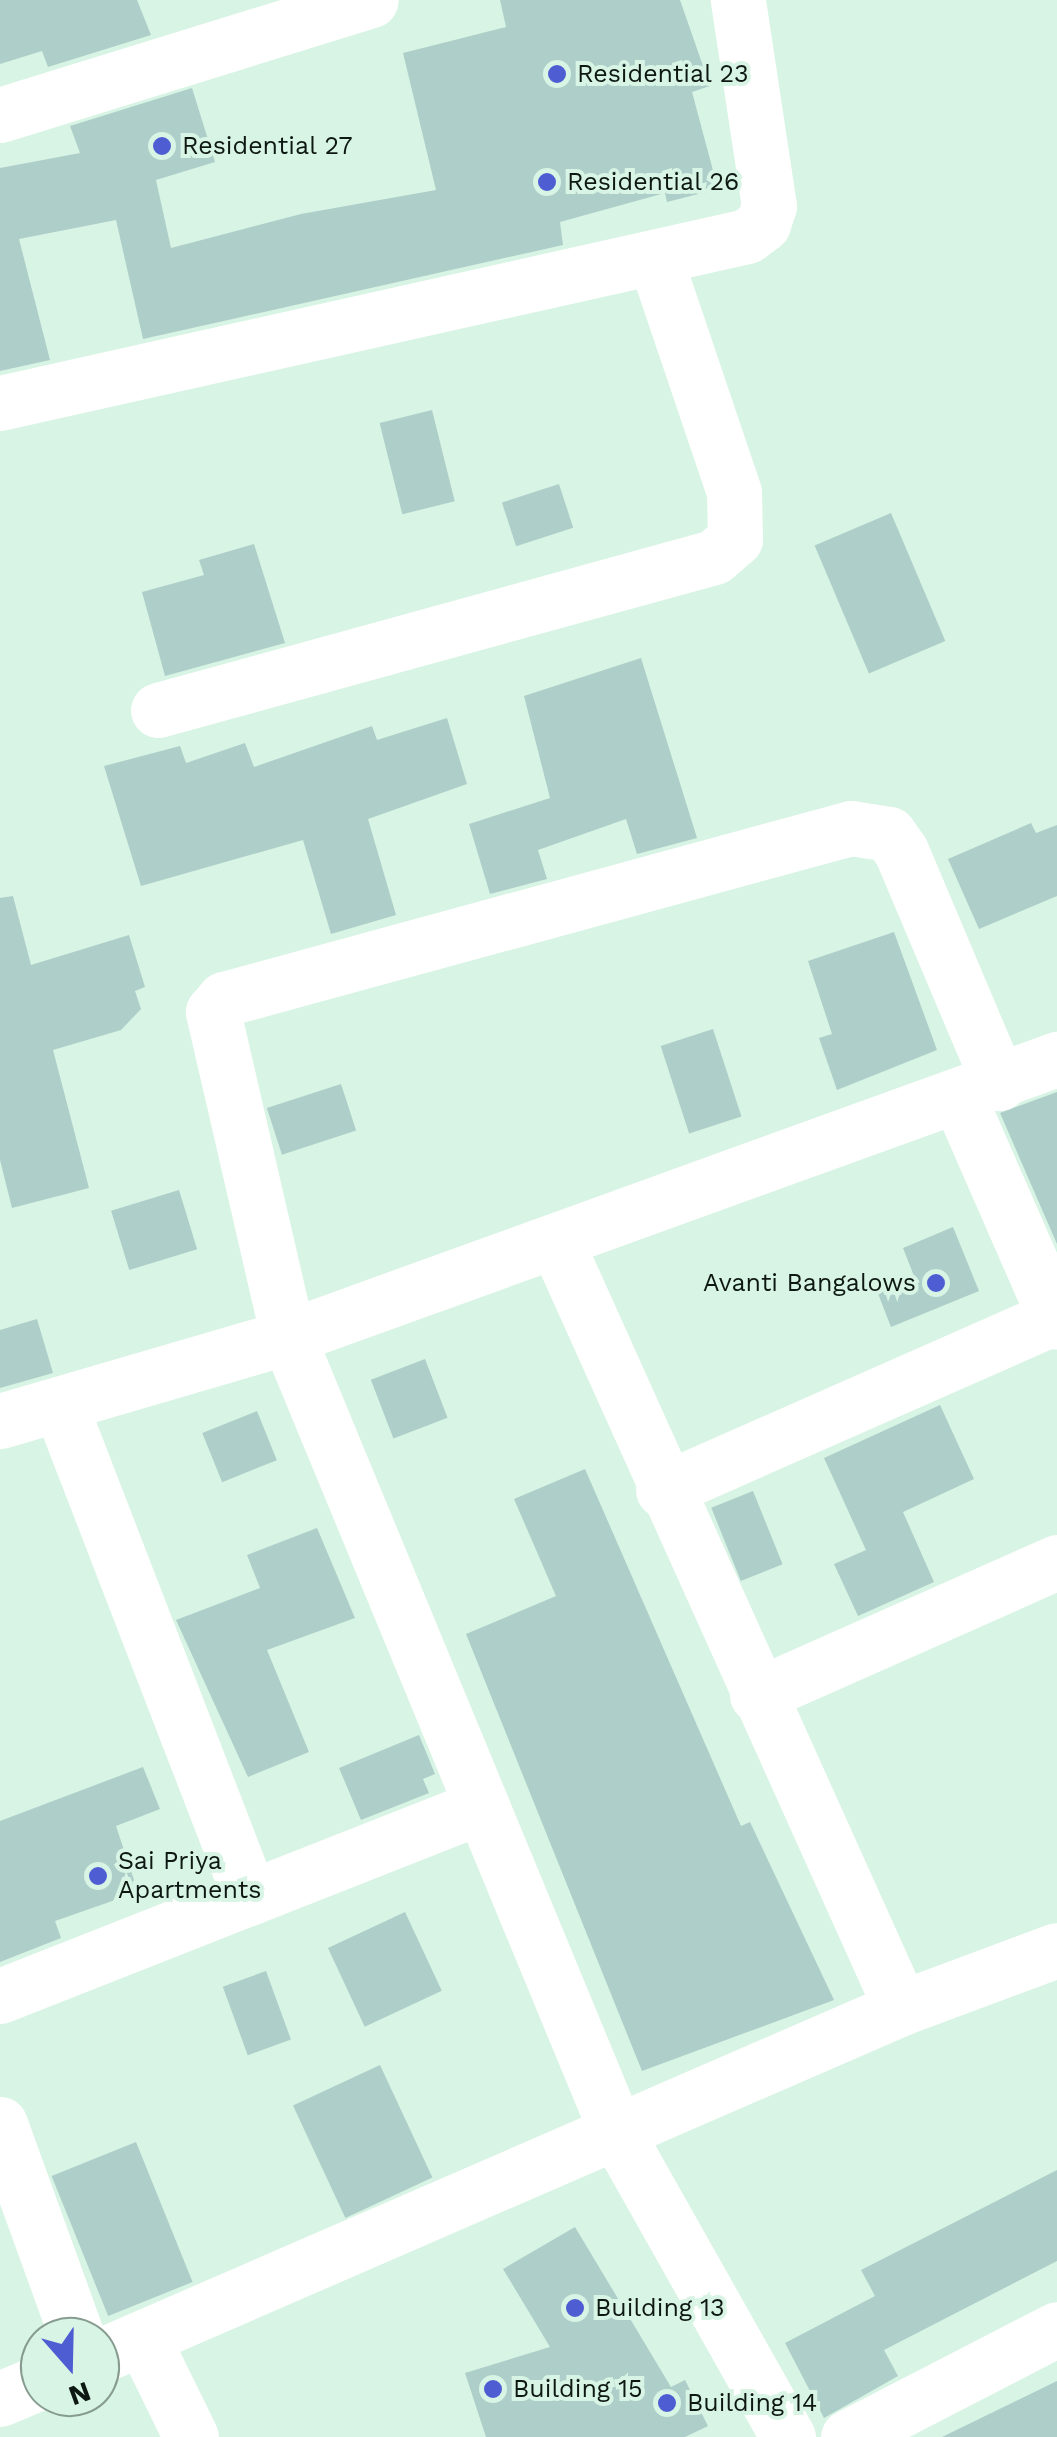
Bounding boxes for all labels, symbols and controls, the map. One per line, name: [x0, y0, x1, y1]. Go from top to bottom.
place label: Residential 23: [577, 59, 749, 89]
marker: Residential 23: [546, 63, 568, 85]
place label: Residential 27: [182, 131, 353, 161]
marker: Residential 27: [151, 135, 173, 157]
place label: Residential 26: [567, 167, 740, 197]
marker: Residential 26: [536, 171, 558, 193]
place label: Avanti Bangalows: [703, 1268, 916, 1298]
marker: Avanti Bangalows: [925, 1272, 947, 1294]
place label: Sai Priya Apartments: [118, 1847, 261, 1906]
marker: Sai Priya Apartments: [87, 1865, 109, 1887]
place label: Building 13: [595, 2293, 725, 2323]
marker: Building 13: [564, 2297, 586, 2319]
north arrow: [20, 2317, 120, 2417]
place label: Building 15: [513, 2374, 643, 2404]
text: N: [64, 2375, 95, 2413]
marker: Building 15: [482, 2378, 504, 2400]
place label: Building 14: [687, 2388, 818, 2418]
marker: Building 14: [656, 2392, 678, 2414]

